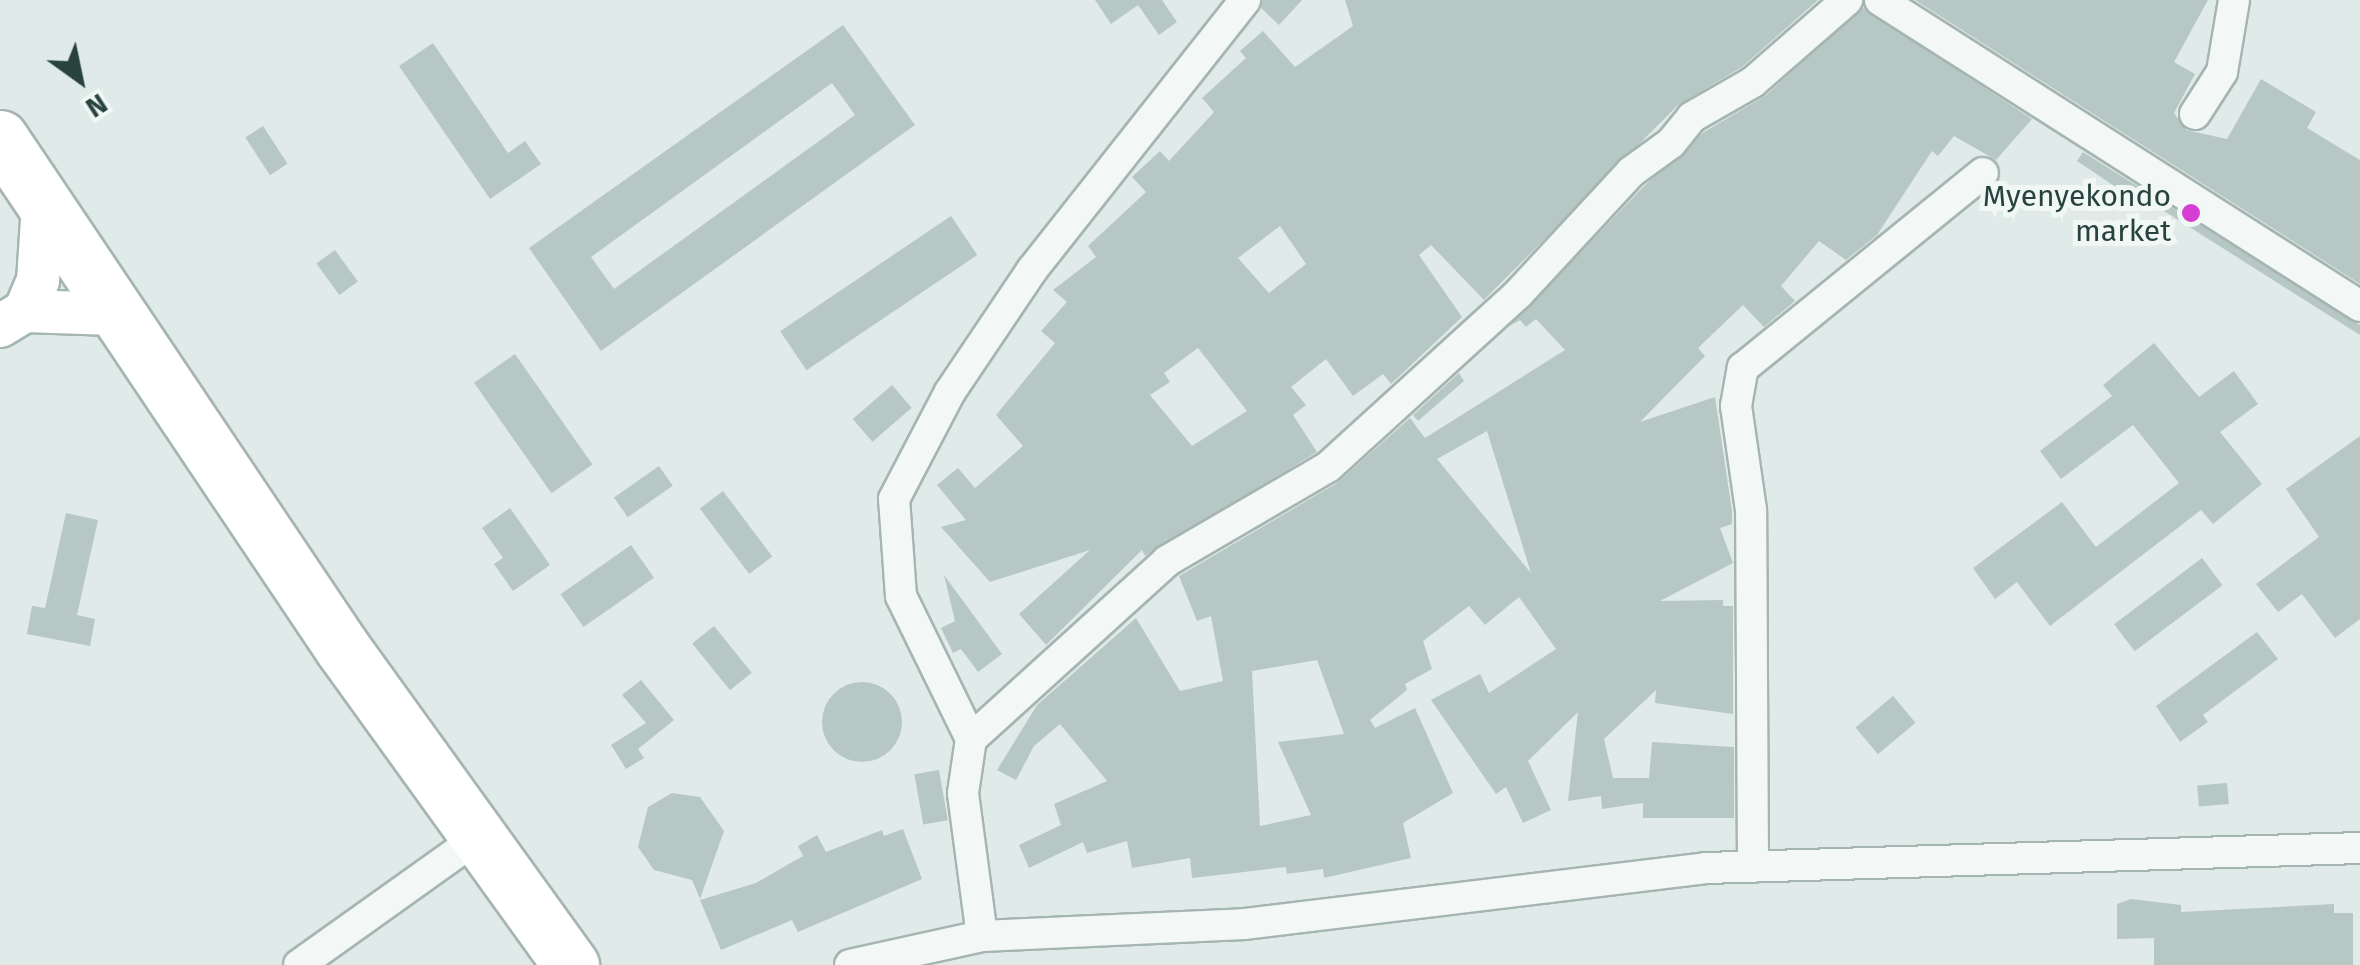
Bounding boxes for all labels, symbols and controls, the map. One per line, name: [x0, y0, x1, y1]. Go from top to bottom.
north arrow: [30, 30, 130, 130]
text: N: [80, 87, 113, 124]
place label: Myenyekondo market: [1983, 178, 2171, 248]
marker: Myenyekondo market: [2180, 202, 2202, 224]

